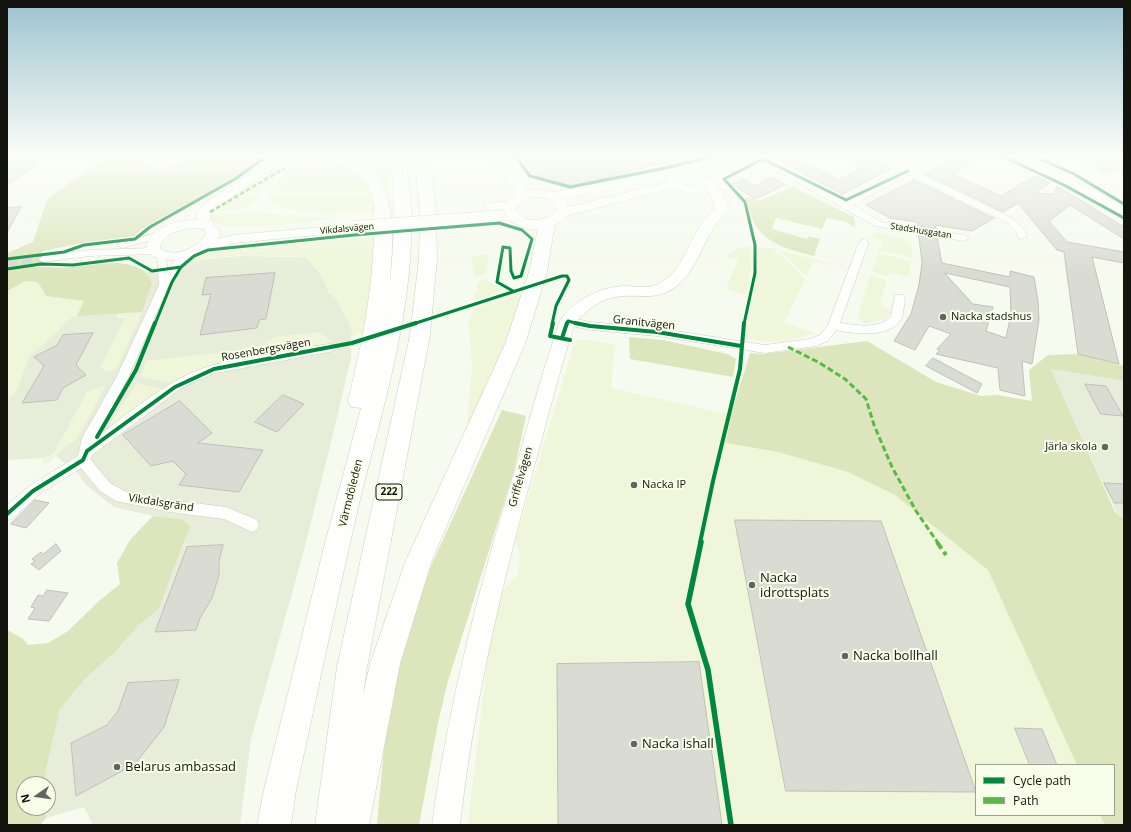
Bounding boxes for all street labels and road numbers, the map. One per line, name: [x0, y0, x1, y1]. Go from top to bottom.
street label: Vikdalsvägen: [319, 221, 375, 237]
street label: Stadshusgatan: [890, 221, 952, 241]
street label: Granitvägen: [612, 313, 676, 333]
street label: Rosenbergsvägen: [220, 336, 312, 364]
street label: Griffelvägen: [506, 445, 536, 509]
street label: Värmdöleden: [336, 458, 366, 528]
road number: 222: [376, 484, 402, 500]
street label: Vikdalsgränd: [127, 491, 195, 515]

